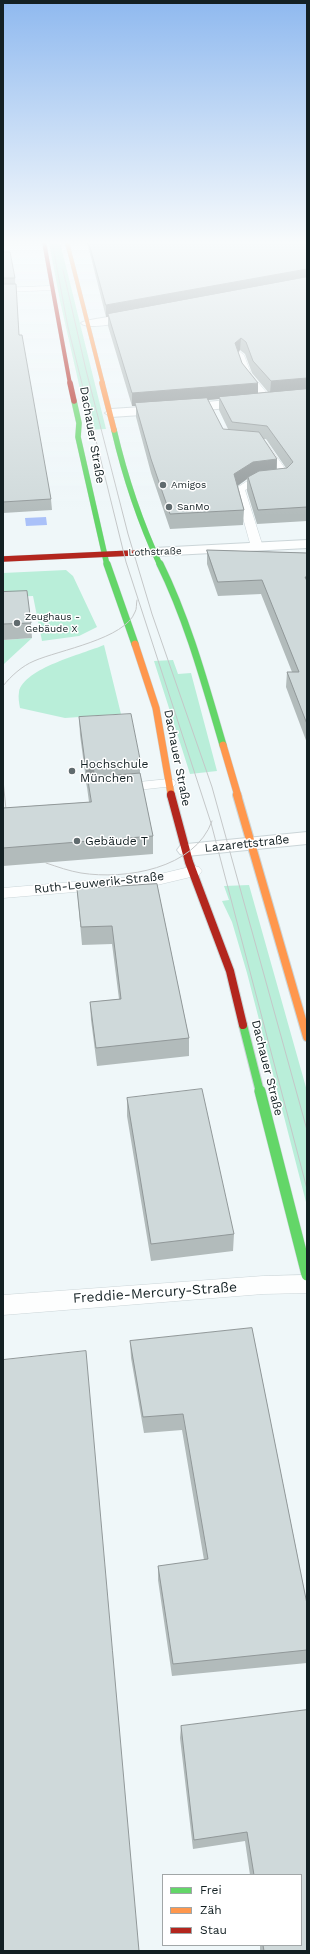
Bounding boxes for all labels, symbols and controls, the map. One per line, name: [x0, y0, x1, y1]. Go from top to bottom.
street label: Dachauer Straße: [76, 385, 108, 485]
place label: Amigos: [171, 479, 206, 491]
marker: Amigos: [158, 480, 168, 490]
place label: SanMo: [177, 501, 210, 513]
marker: SanMo: [164, 502, 174, 512]
street label: Lothstraße: [128, 545, 182, 559]
place label: Zeughaus - Gebäude X: [25, 611, 80, 634]
marker: Zeughaus - Gebäude X: [12, 618, 22, 628]
street label: Dachauer Straße: [161, 708, 193, 808]
place label: Hochschule München: [80, 757, 149, 785]
marker: Hochschule München: [67, 766, 77, 776]
street label: Lazarettstraße: [204, 832, 290, 856]
place label: Gebäude T: [85, 834, 148, 848]
marker: Gebäude T: [72, 836, 82, 846]
street label: Ruth-Leuwerik-Straße: [33, 869, 165, 897]
street label: Dachauer Straße: [248, 1019, 286, 1117]
street label: Freddie-Mercury-Straße: [72, 1279, 238, 1307]
legend: [162, 1874, 302, 1946]
text: Frei: [200, 1883, 222, 1897]
text: Zäh: [200, 1903, 222, 1917]
text: Stau: [200, 1923, 227, 1937]

